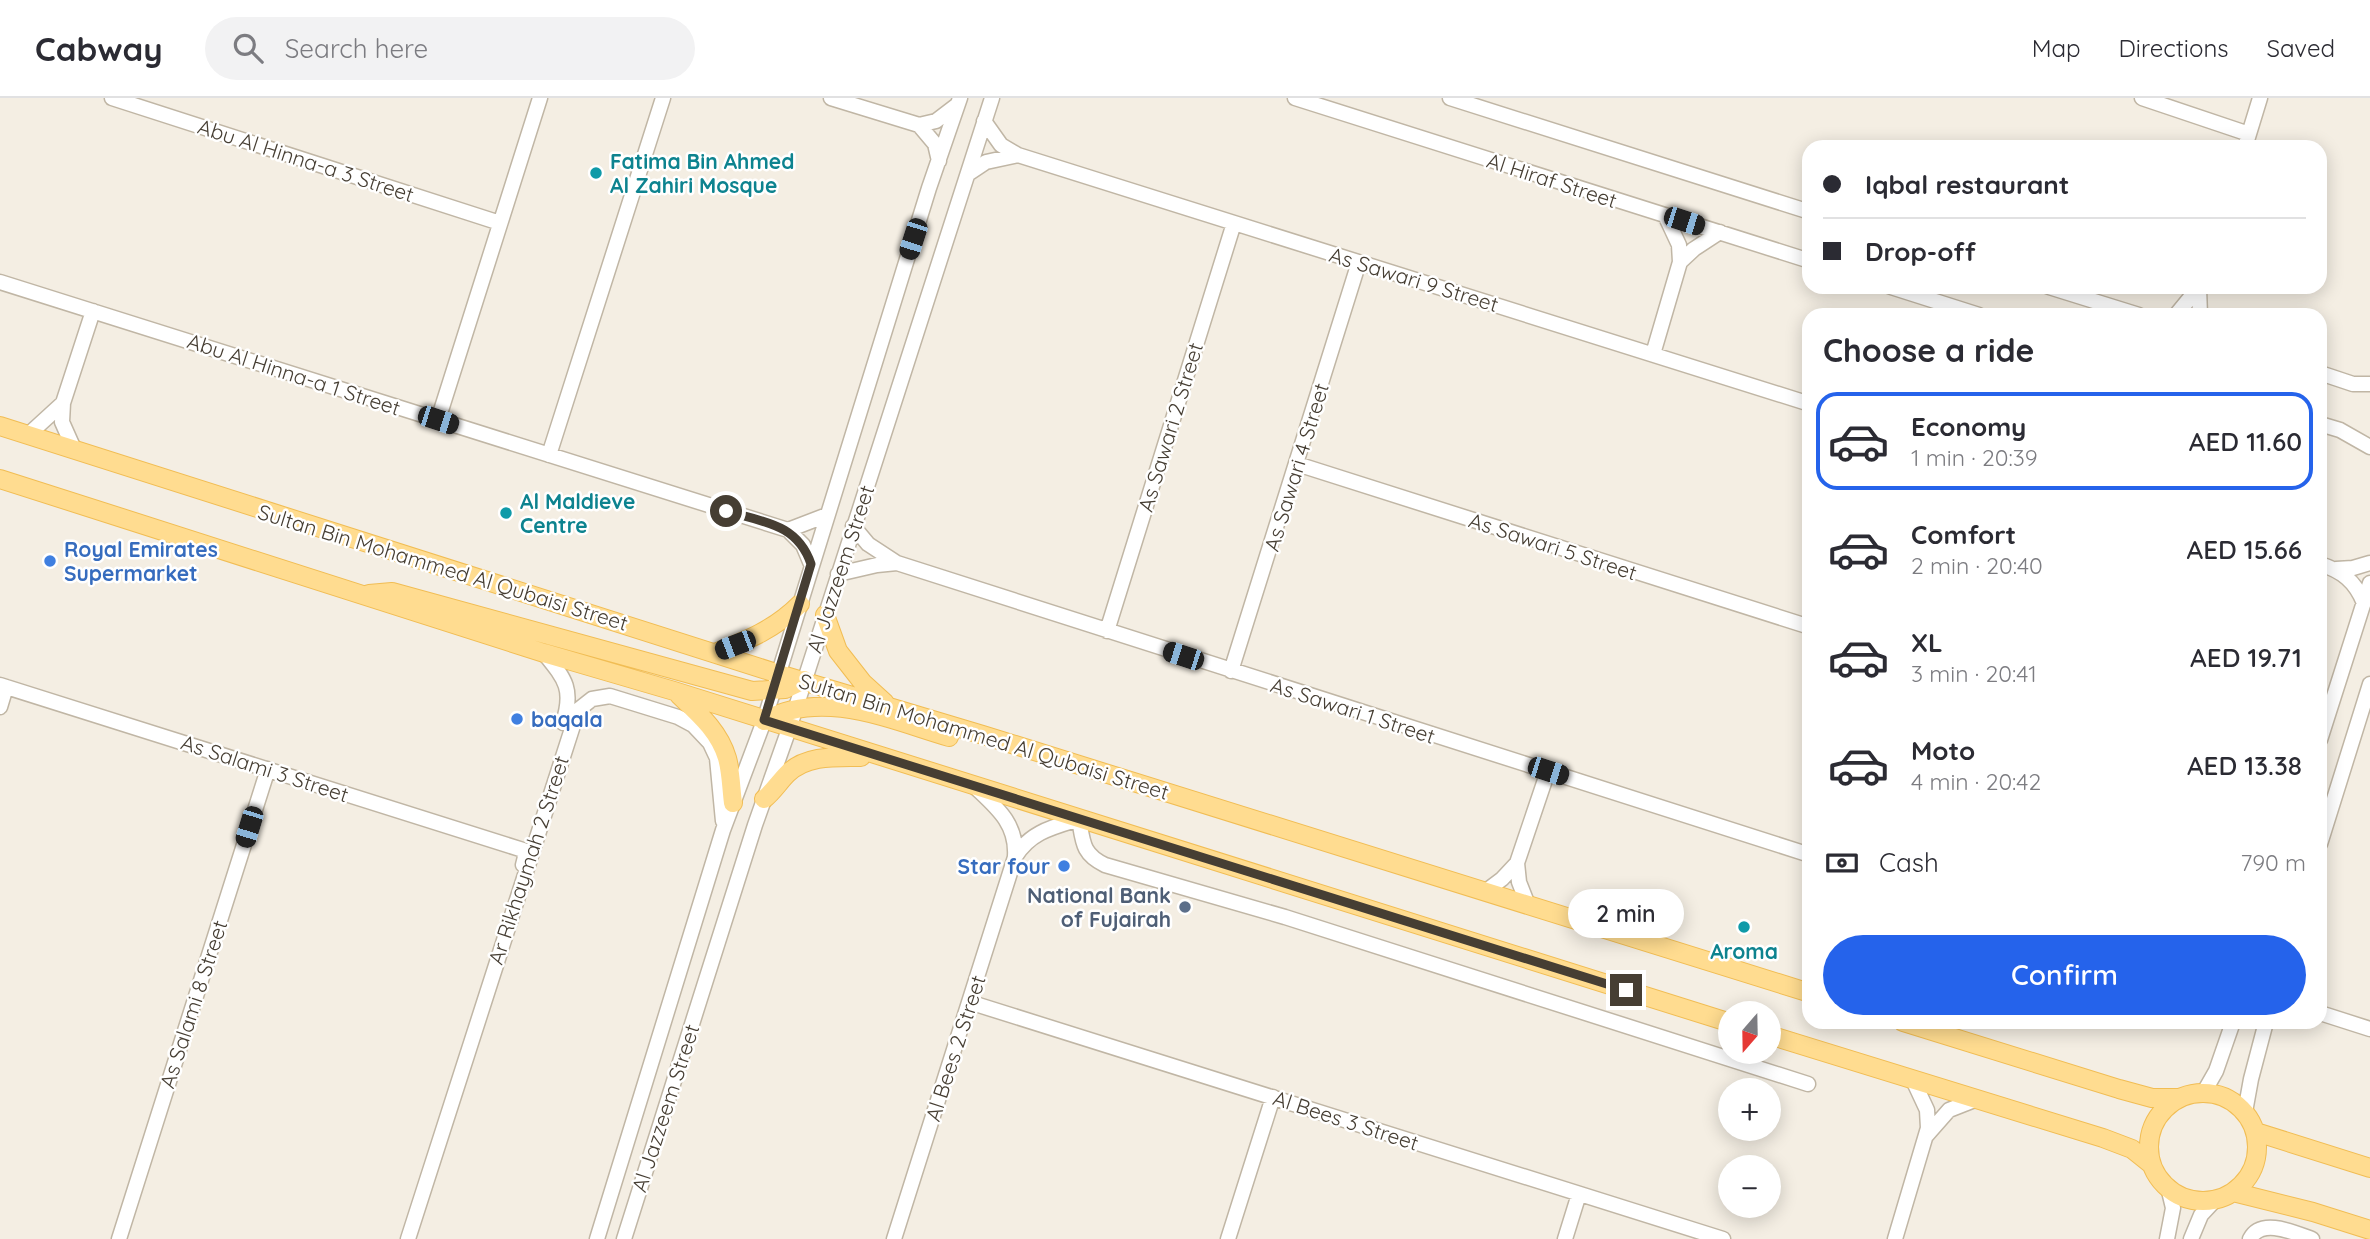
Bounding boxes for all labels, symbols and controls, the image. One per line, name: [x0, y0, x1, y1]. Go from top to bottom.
search box: [205, 17, 695, 80]
text: Cabway: [35, 28, 163, 69]
icon: search: [229, 29, 267, 67]
text: Search here: [285, 32, 428, 65]
text: Map: [2032, 33, 2081, 63]
text: Directions: [2119, 33, 2229, 63]
text: Saved: [2267, 33, 2335, 63]
street label: Abu Al Hinna-a 3 Street: [195, 113, 417, 207]
street label: Al Hiraf Street: [1484, 147, 1620, 213]
place label: Fatima Bin Ahmed Al Zahiri Mosque: [610, 148, 794, 198]
marker: Fatima Bin Ahmed Al Zahiri Mosque: [588, 165, 604, 181]
text: Iqbal restaurant: [1865, 168, 2069, 201]
car: [1661, 205, 1708, 237]
car: [897, 216, 930, 262]
text: Drop-off: [1865, 235, 1976, 268]
street label: As Sawari 9 Street: [1326, 241, 1502, 317]
street label: Abu Al Hinna-a 1 Street: [184, 327, 404, 421]
text: Choose a ride: [1823, 330, 2035, 370]
street label: As Sawari 2 Street: [1132, 339, 1208, 515]
street label: As Sawari 4 Street: [1258, 380, 1334, 554]
car: [415, 404, 462, 436]
icon: car: [1827, 410, 1890, 473]
text: Economy: [1911, 410, 2026, 443]
text: AED 11.60: [2189, 425, 2302, 458]
text: 1 min · 20:39: [1911, 443, 2038, 472]
street label: Al Jazzeem Street: [801, 482, 879, 656]
place label: Al Maldieve Centre: [520, 488, 635, 538]
route start: [710, 495, 742, 527]
street label: Sultan Bin Mohammed Al Qubaisi Street: [255, 498, 631, 636]
marker: Al Maldieve Centre: [498, 505, 514, 521]
street label: As Sawari 5 Street: [1466, 507, 1640, 585]
icon: car: [1827, 518, 1890, 581]
text: Comfort: [1911, 518, 2016, 551]
text: AED 15.66: [2186, 533, 2302, 566]
place label: Royal Emirates Supermarket: [64, 536, 218, 586]
text: 2 min · 20:40: [1911, 551, 2043, 580]
marker: Royal Emirates Supermarket: [42, 553, 58, 569]
icon: car: [1827, 626, 1890, 689]
text: XL: [1911, 626, 1943, 659]
car: [712, 628, 759, 662]
car: [1160, 640, 1207, 672]
text: AED 19.71: [2190, 641, 2302, 674]
text: 3 min · 20:41: [1911, 659, 2037, 688]
street label: Sultan Bin Mohammed Al Qubaisi Street: [796, 667, 1172, 805]
street label: As Sawari 1 Street: [1267, 671, 1439, 749]
place label: baqala: [531, 706, 603, 732]
marker: baqala: [509, 711, 525, 727]
street label: As Salami 3 Street: [178, 729, 352, 807]
icon: car: [1827, 734, 1890, 797]
text: Moto: [1911, 734, 1975, 767]
text: AED 13.38: [2187, 749, 2302, 782]
street label: Ar Rikhaymah 2 Street: [482, 752, 574, 968]
car: [1525, 755, 1572, 787]
text: 4 min · 20:42: [1911, 767, 2041, 796]
car: [233, 804, 266, 850]
icon: cash: [1823, 844, 1861, 882]
text: Cash: [1879, 846, 1939, 879]
text: 790 m: [2240, 848, 2306, 877]
place label: Star four: [958, 853, 1050, 879]
marker: Star four: [1056, 858, 1072, 874]
place label: National Bank of Fujairah: [1027, 882, 1171, 932]
callout: 2 min: [1568, 888, 1684, 938]
marker: National Bank of Fujairah: [1177, 899, 1193, 915]
text: 2 min: [1596, 899, 1656, 928]
street label: As Salami 8 Street: [154, 917, 232, 1091]
marker: Aroma: [1736, 919, 1752, 935]
button: Confirm: [1823, 935, 2306, 1015]
place label: Aroma: [1710, 938, 1778, 964]
street label: Al Bees 2 Street: [919, 972, 991, 1124]
route end: [1610, 974, 1642, 1006]
north arrow: [1718, 1001, 1782, 1064]
map controls: [1718, 1001, 1781, 1218]
street label: Al Jazzeem Street: [626, 1021, 704, 1195]
button: +: [1718, 1078, 1781, 1141]
street label: Al Bees 3 Street: [1270, 1084, 1422, 1156]
button: −: [1718, 1155, 1781, 1218]

